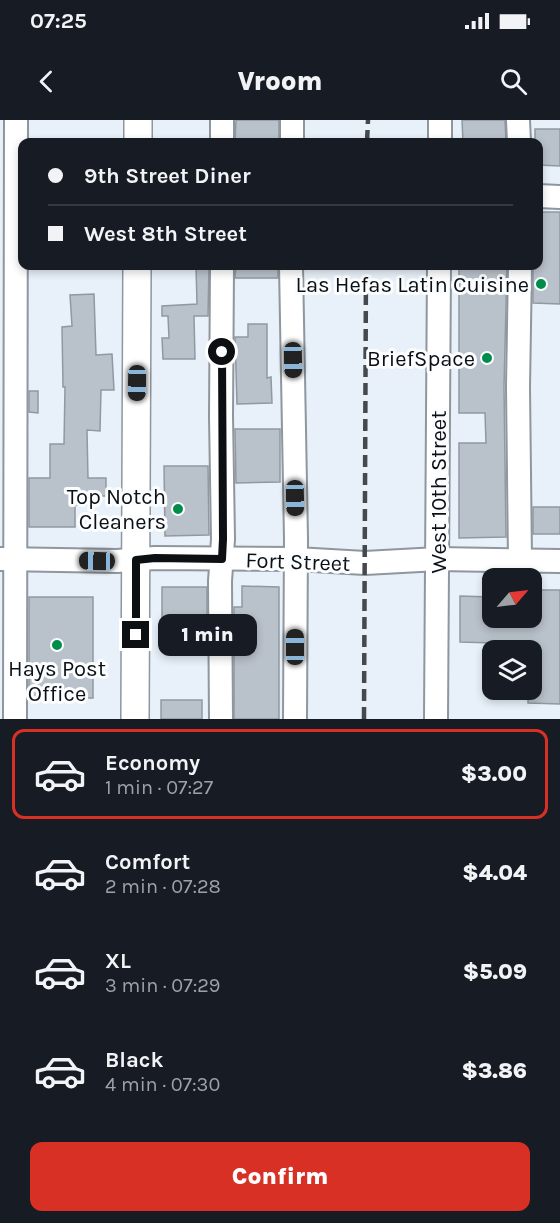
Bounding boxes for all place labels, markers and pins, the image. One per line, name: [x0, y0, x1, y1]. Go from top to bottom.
place label: Las Hefas Latin Cuisine: [296, 272, 529, 298]
marker: Las Hefas Latin Cuisine: [534, 277, 548, 291]
place label: BriefSpace: [367, 346, 475, 372]
marker: BriefSpace: [480, 351, 494, 365]
place label: Top Notch Cleaners: [67, 484, 166, 535]
marker: Top Notch Cleaners: [171, 502, 185, 516]
marker: Hays Post Office: [50, 638, 64, 652]
place label: Hays Post Office: [8, 656, 106, 707]

